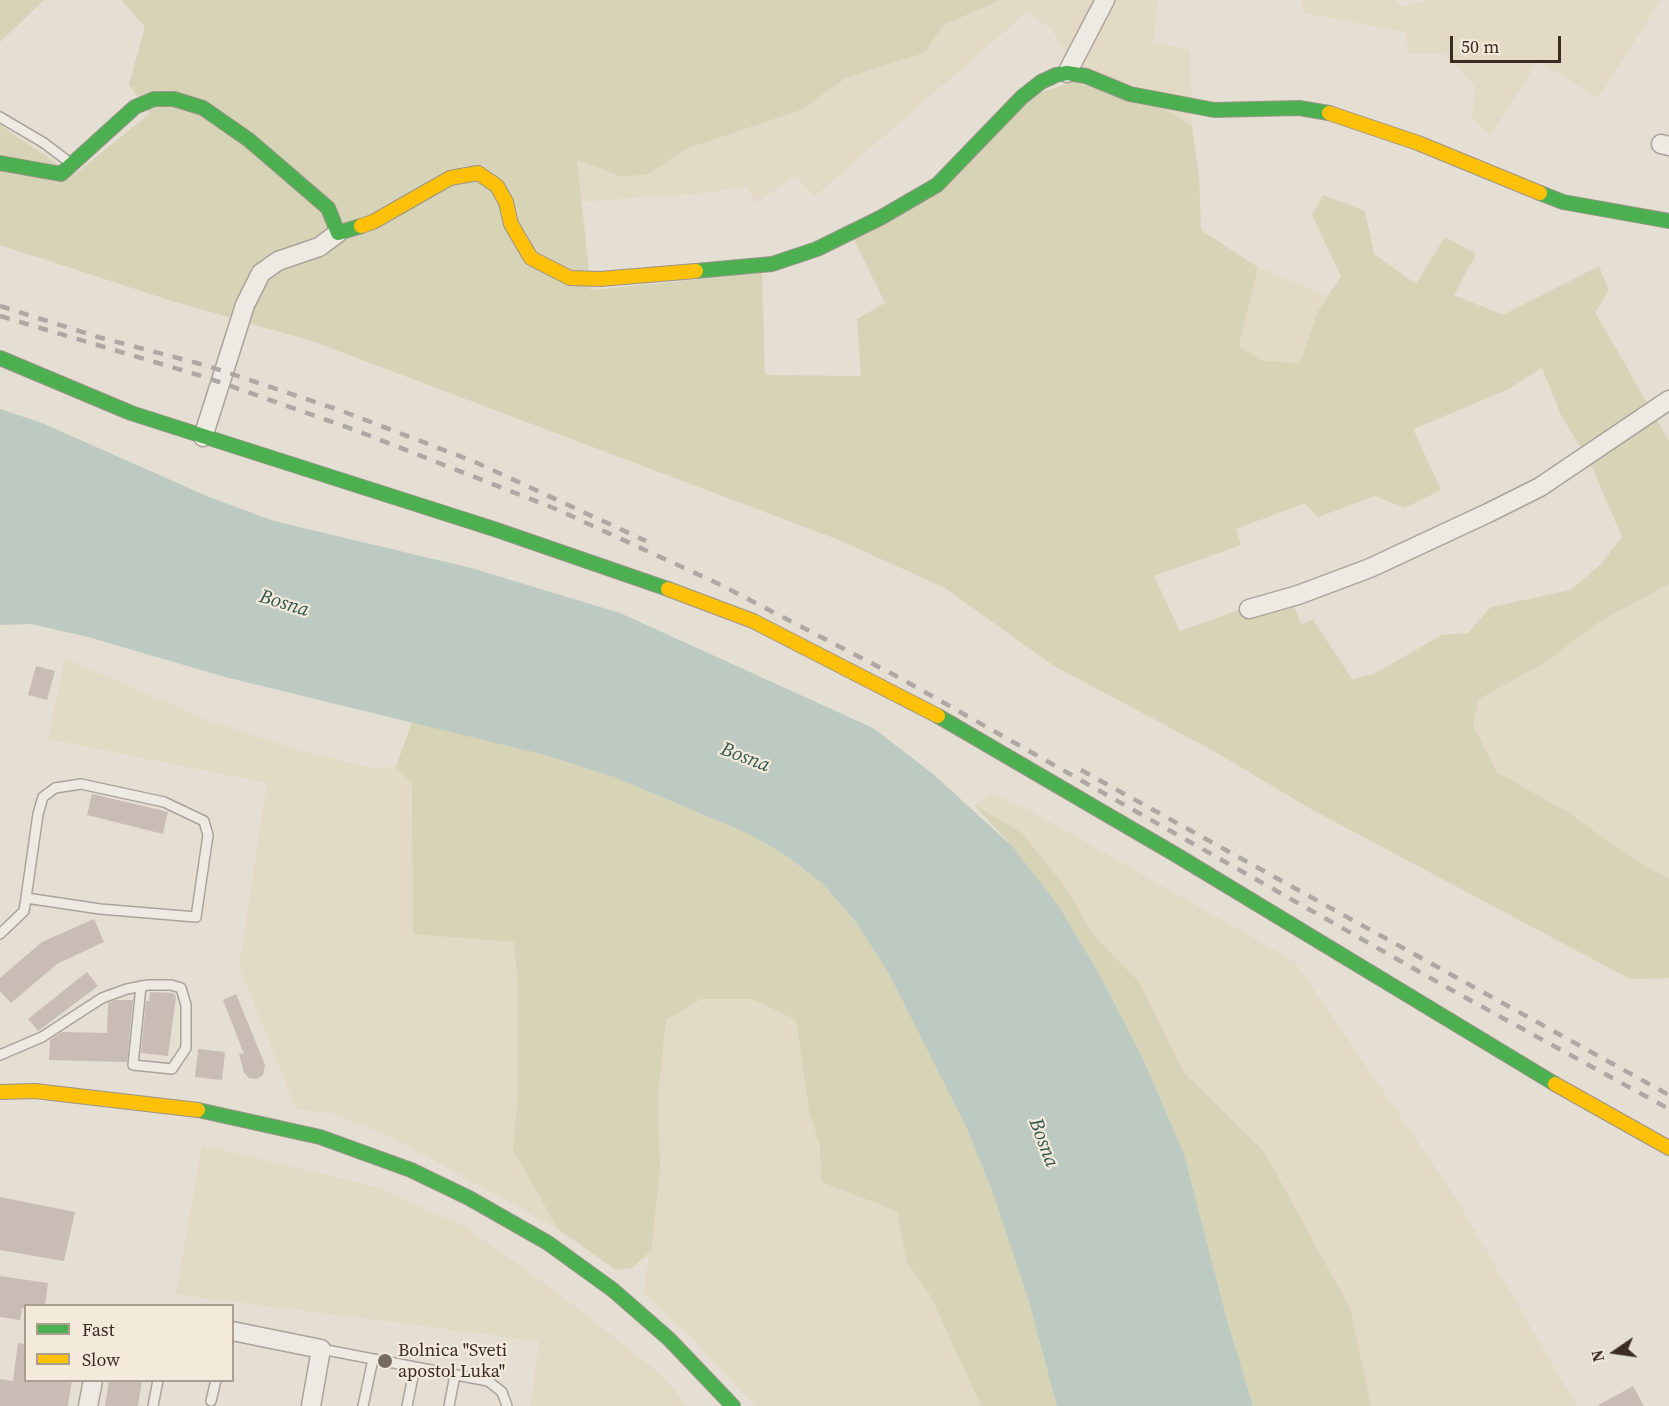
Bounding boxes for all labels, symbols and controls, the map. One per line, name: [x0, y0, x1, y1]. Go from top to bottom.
scale bar: [1453, 24, 1564, 62]
text: 50 m: [1461, 34, 1499, 59]
water label: Bosna: [256, 585, 312, 623]
water label: Bosna: [717, 738, 773, 778]
water label: Bosna: [1023, 1115, 1063, 1171]
legend: [24, 1304, 234, 1382]
text: Fast: [82, 1317, 115, 1342]
north arrow: [1585, 1322, 1645, 1382]
place label: Bolnica "Sveti apostol Luka": [398, 1340, 507, 1382]
text: Slow: [82, 1347, 120, 1372]
text: N: [1585, 1348, 1609, 1364]
marker: Bolnica "Sveti apostol Luka": [376, 1352, 394, 1370]

